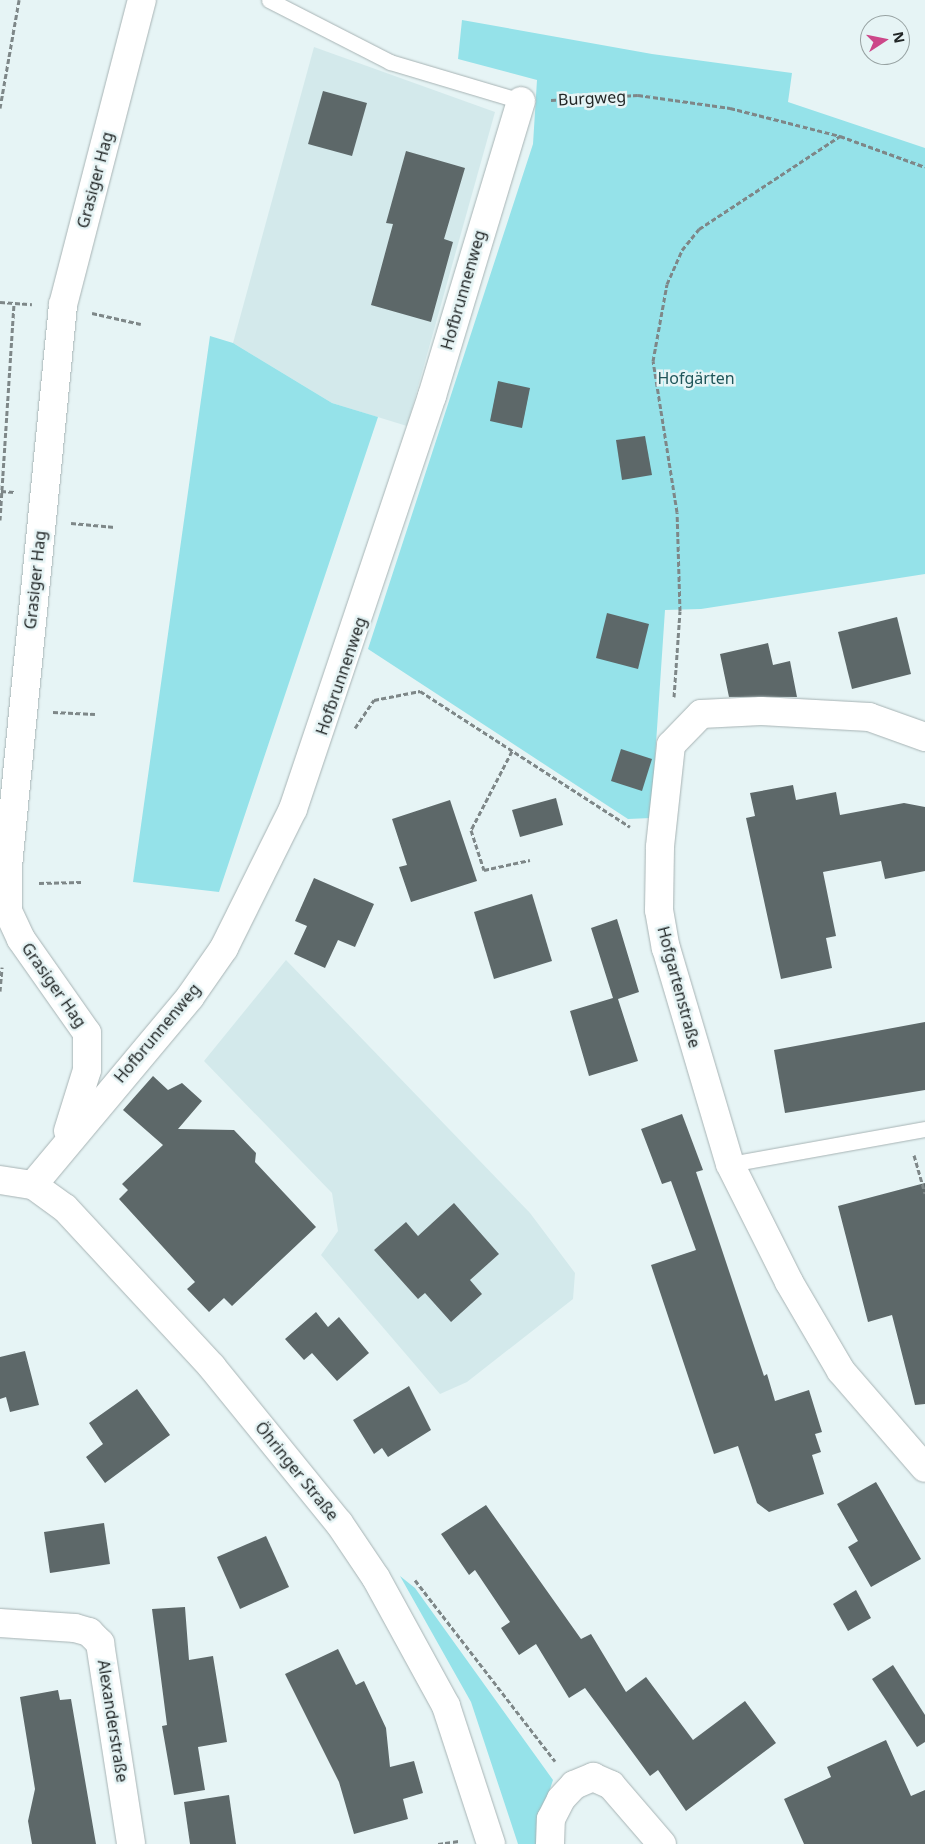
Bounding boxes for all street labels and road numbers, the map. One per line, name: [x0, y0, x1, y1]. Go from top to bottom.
street label: Burgweg: [558, 87, 626, 109]
street label: Grasiger Hag: [73, 130, 117, 230]
street label: Hofbrunnenweg: [437, 228, 489, 352]
street label: Grasiger Hag: [20, 530, 50, 630]
street label: Hofbrunnenweg: [312, 614, 370, 738]
street label: Hofgartenstraße: [654, 924, 704, 1050]
street label: Grasiger Hag: [18, 939, 90, 1031]
street label: Hofbrunnenweg: [110, 980, 204, 1086]
street label: Öhringer Straße: [251, 1418, 343, 1524]
street label: Alexanderstraße: [94, 1658, 132, 1784]

